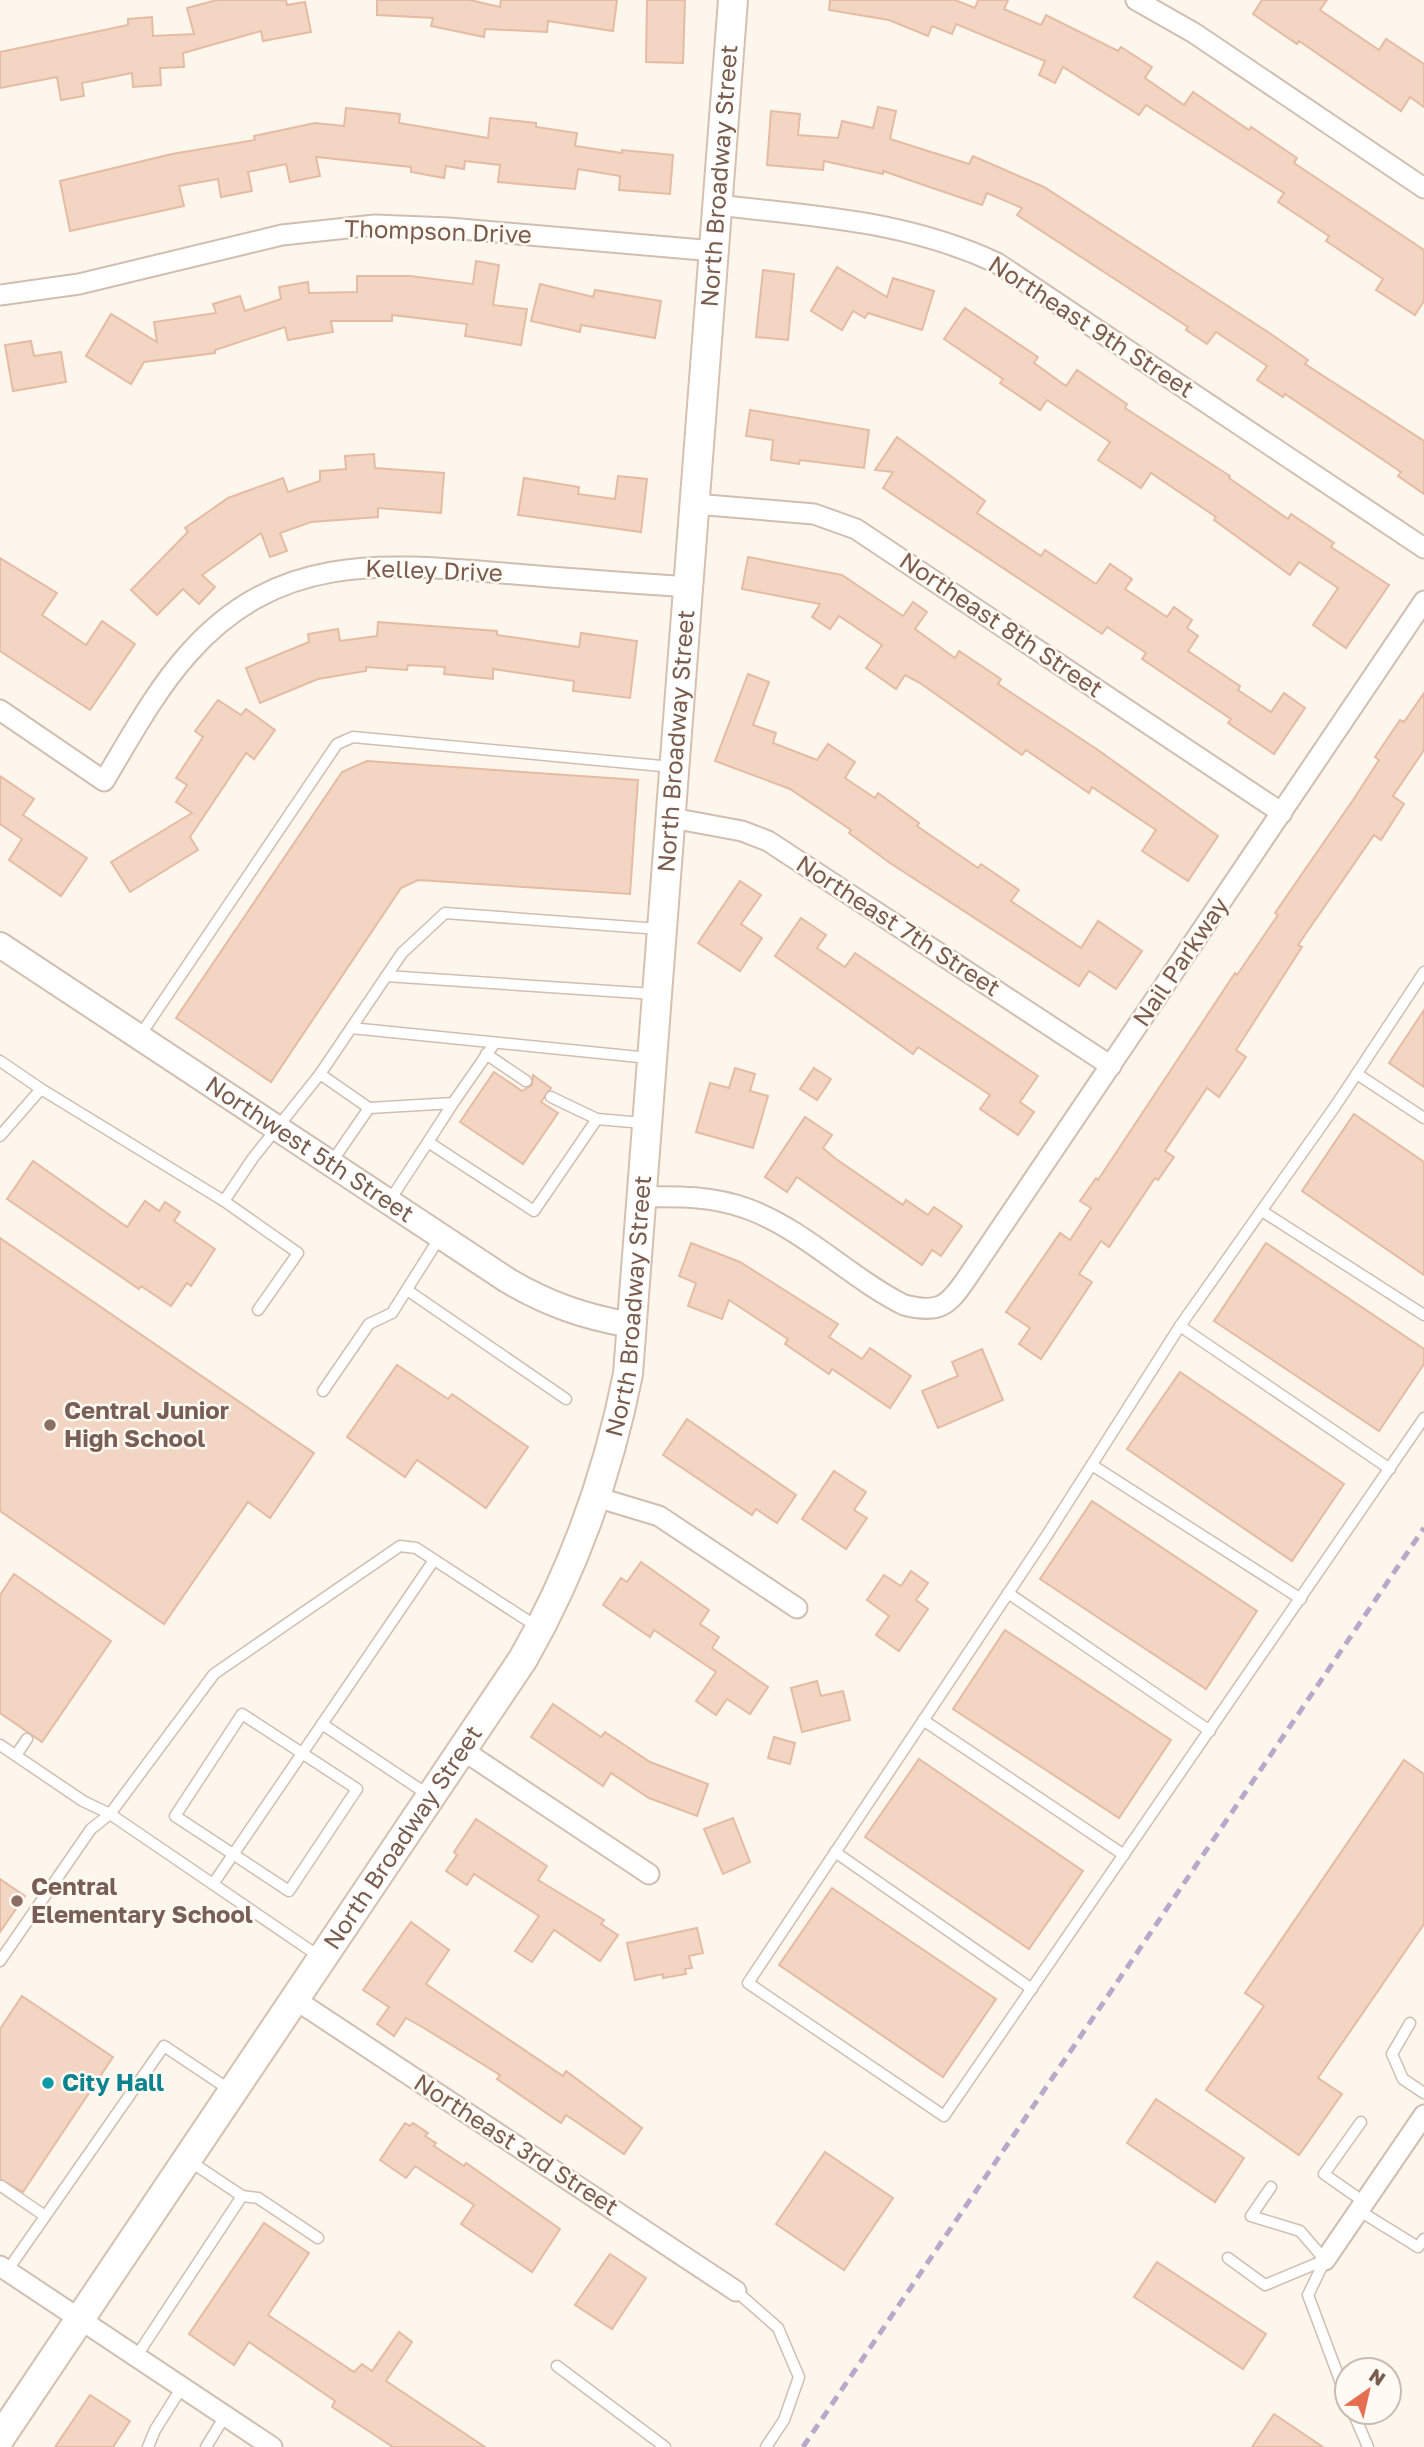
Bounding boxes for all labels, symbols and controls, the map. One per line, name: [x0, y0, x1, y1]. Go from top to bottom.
street label: North Broadway Street: [694, 43, 743, 308]
street label: Thompson Drive: [344, 213, 532, 248]
street label: Northeast 9th Street: [984, 249, 1200, 403]
street label: Northeast 8th Street: [895, 545, 1109, 703]
street label: Kelley Drive: [365, 553, 503, 586]
street label: North Broadway Street: [650, 609, 699, 873]
street label: Northeast 7th Street: [792, 848, 1006, 1001]
street label: Nail Parkway: [1126, 891, 1234, 1031]
street label: Northwest 5th Street: [201, 1069, 420, 1227]
street label: North Broadway Street: [598, 1174, 656, 1440]
place label: Central Junior High School: [64, 1395, 229, 1452]
marker: Central Junior High School: [42, 1417, 58, 1433]
street label: North Broadway Street: [316, 1719, 487, 1954]
place label: Central Elementary School: [31, 1871, 253, 1928]
marker: Central Elementary School: [9, 1893, 25, 1909]
place label: City Hall: [62, 2067, 164, 2096]
street label: Northeast 3rd Street: [409, 2067, 624, 2221]
marker: City Hall: [40, 2075, 56, 2091]
north arrow: [1333, 2356, 1403, 2426]
text: N: [1365, 2363, 1390, 2390]

